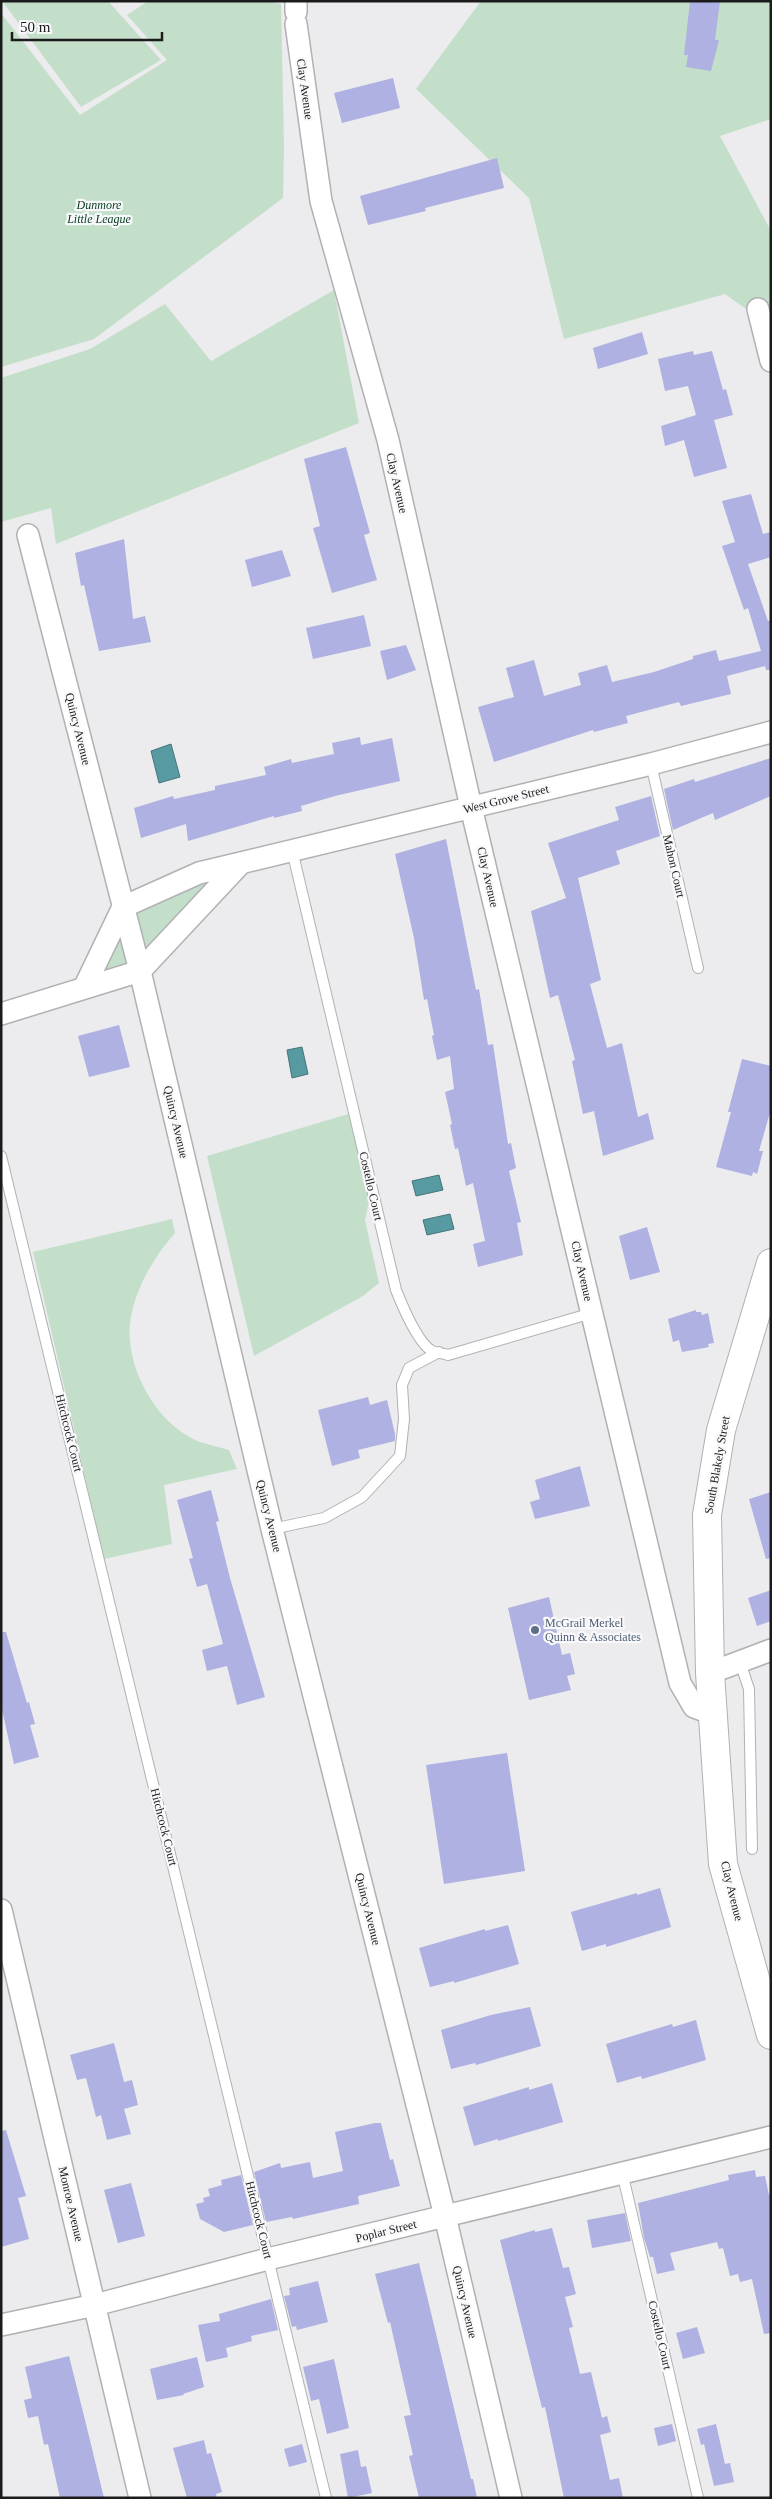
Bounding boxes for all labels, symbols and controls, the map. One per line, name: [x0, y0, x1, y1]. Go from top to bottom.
scale bar: [12, 10, 162, 42]
text: 50 m: [20, 19, 51, 35]
street label: Clay Avenue: [294, 58, 316, 120]
park label: Dunmore Little League: [66, 198, 132, 226]
street label: Clay Avenue: [383, 451, 411, 515]
street label: Quincy Avenue: [62, 691, 94, 767]
street label: West Grove Street: [462, 781, 551, 816]
street label: Mahon Court: [660, 833, 688, 900]
street label: Clay Avenue: [474, 845, 502, 909]
street label: Quincy Avenue: [161, 1084, 191, 1160]
street label: Costello Court: [356, 1150, 386, 1222]
street label: Clay Avenue: [568, 1239, 596, 1303]
street label: Hitchcock Court: [53, 1393, 86, 1474]
street label: South Blakely Street: [701, 1414, 733, 1515]
street label: Quincy Avenue: [253, 1478, 285, 1554]
place label: McGrail Merkel Quinn & Associates: [545, 1616, 641, 1644]
marker: McGrail Merkel Quinn & Associates: [529, 1624, 541, 1636]
street label: Hitchcock Court: [148, 1787, 181, 1868]
street label: Clay Avenue: [718, 1860, 746, 1922]
street label: Quincy Avenue: [352, 1871, 384, 1947]
street label: Monroe Avenue: [56, 2165, 86, 2243]
street label: Hitchcock Court: [243, 2180, 276, 2261]
street label: Poplar Street: [354, 2217, 419, 2245]
street label: Quincy Avenue: [450, 2264, 480, 2340]
street label: Costello Court: [645, 2299, 675, 2371]

